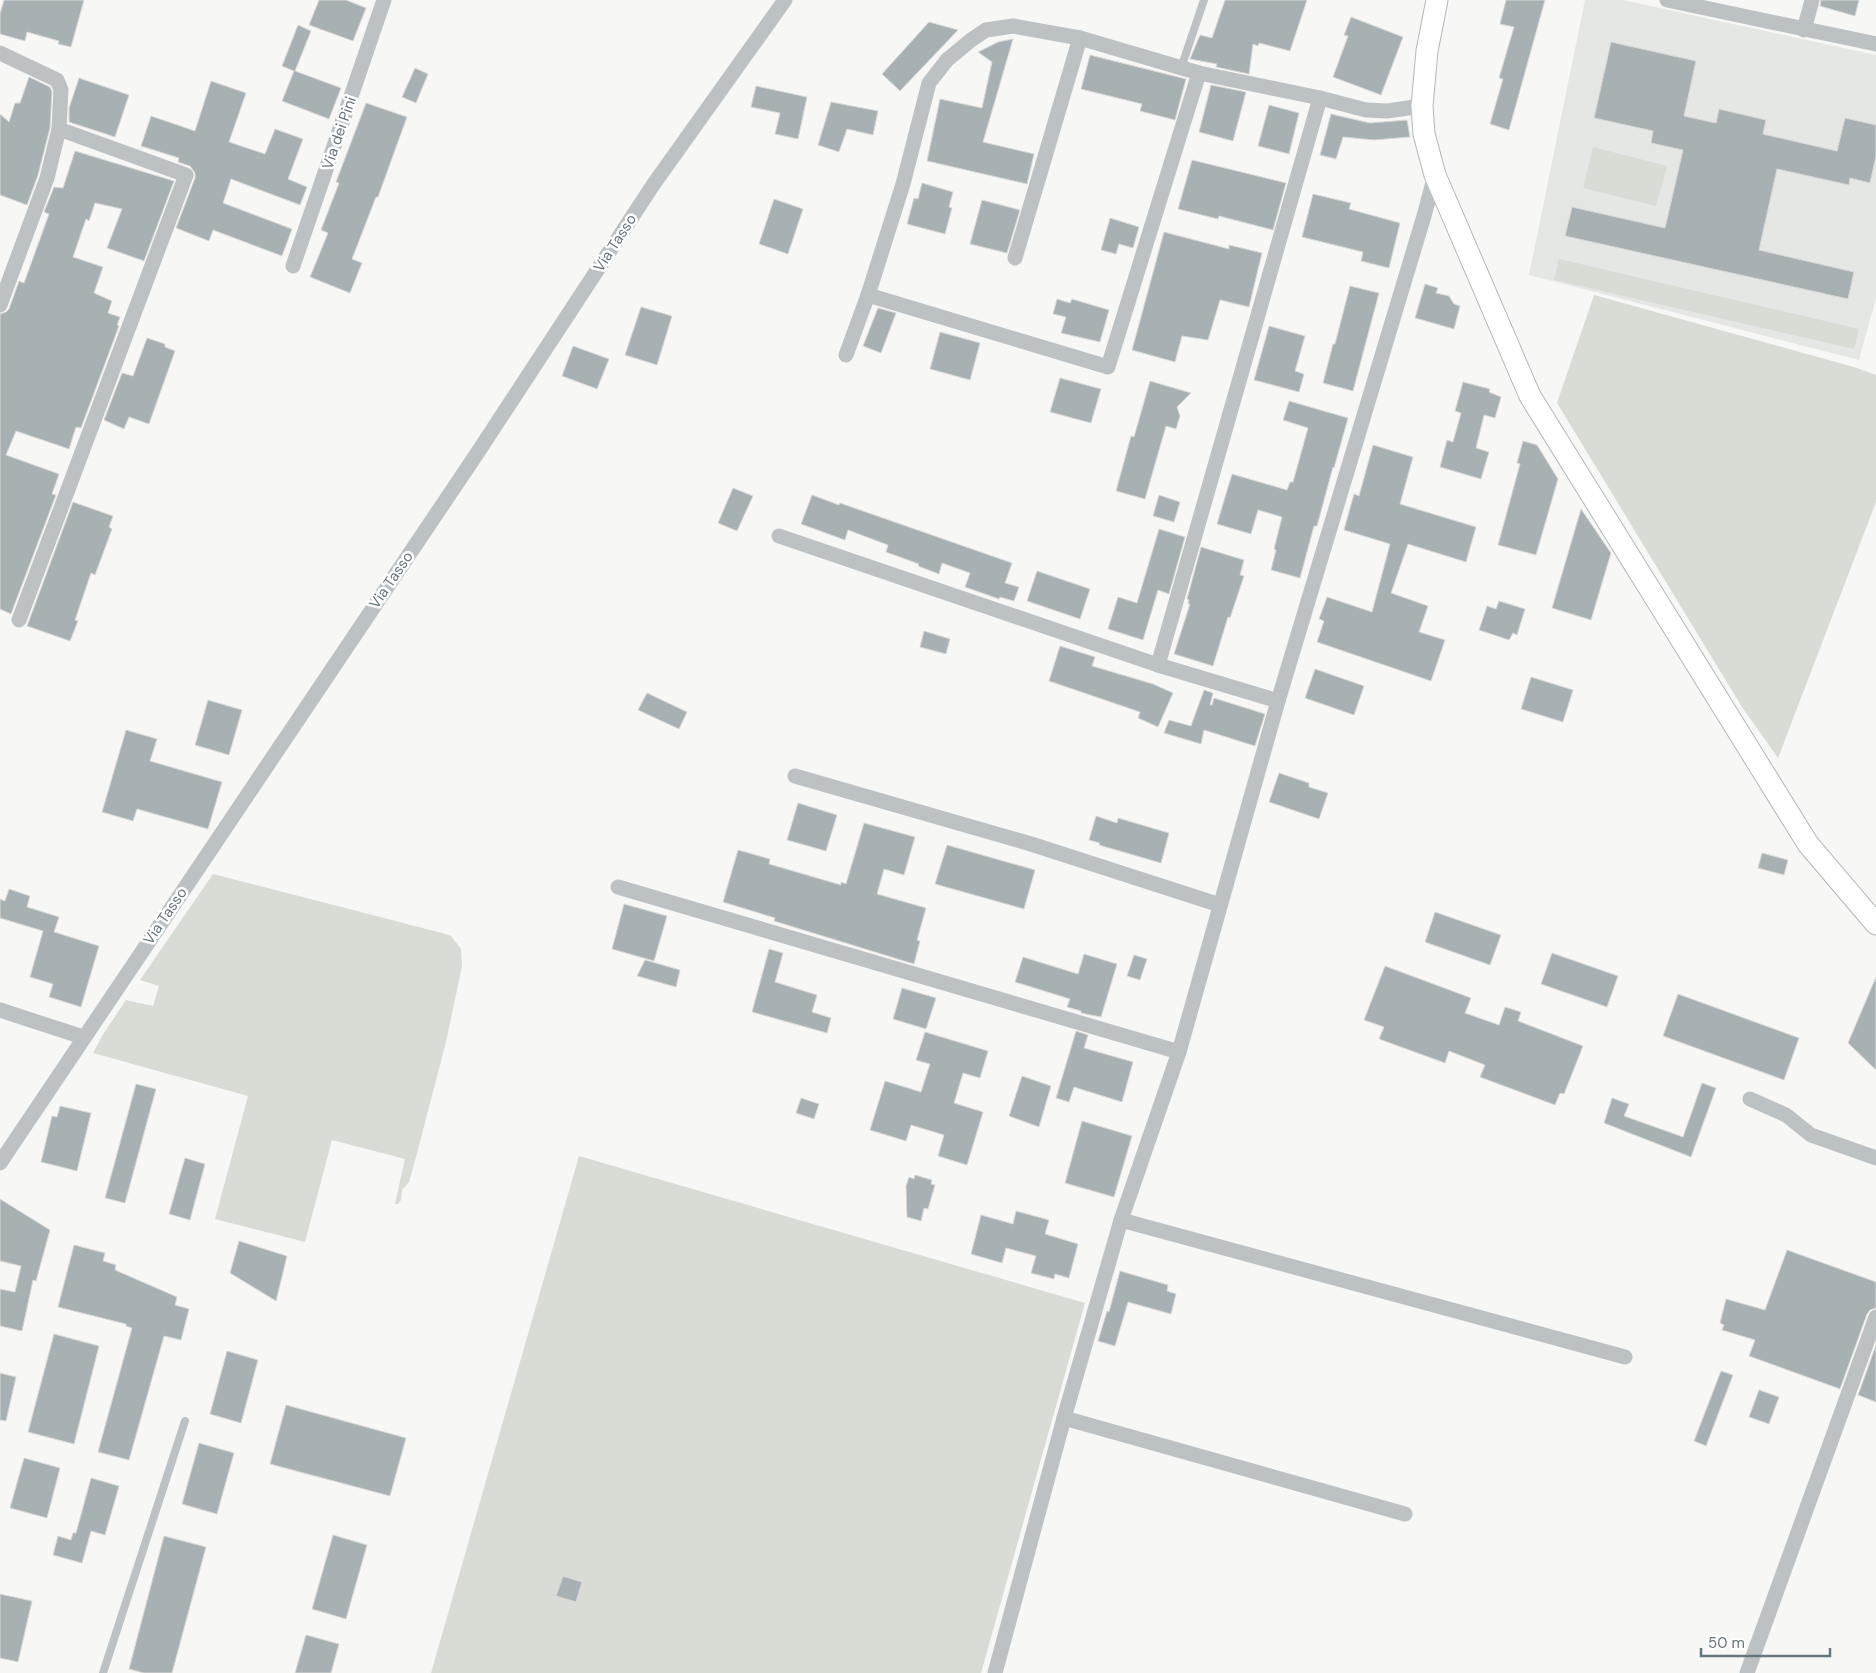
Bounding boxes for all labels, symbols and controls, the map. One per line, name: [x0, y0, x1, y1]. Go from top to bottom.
street label: Via dei Pini: [317, 94, 361, 172]
street label: Via Tasso: [589, 210, 641, 276]
street label: Via Tasso: [364, 547, 418, 613]
street label: Via Tasso: [138, 883, 192, 949]
scale bar: [1701, 1626, 1830, 1658]
text: 50 m: [1708, 1633, 1745, 1653]

